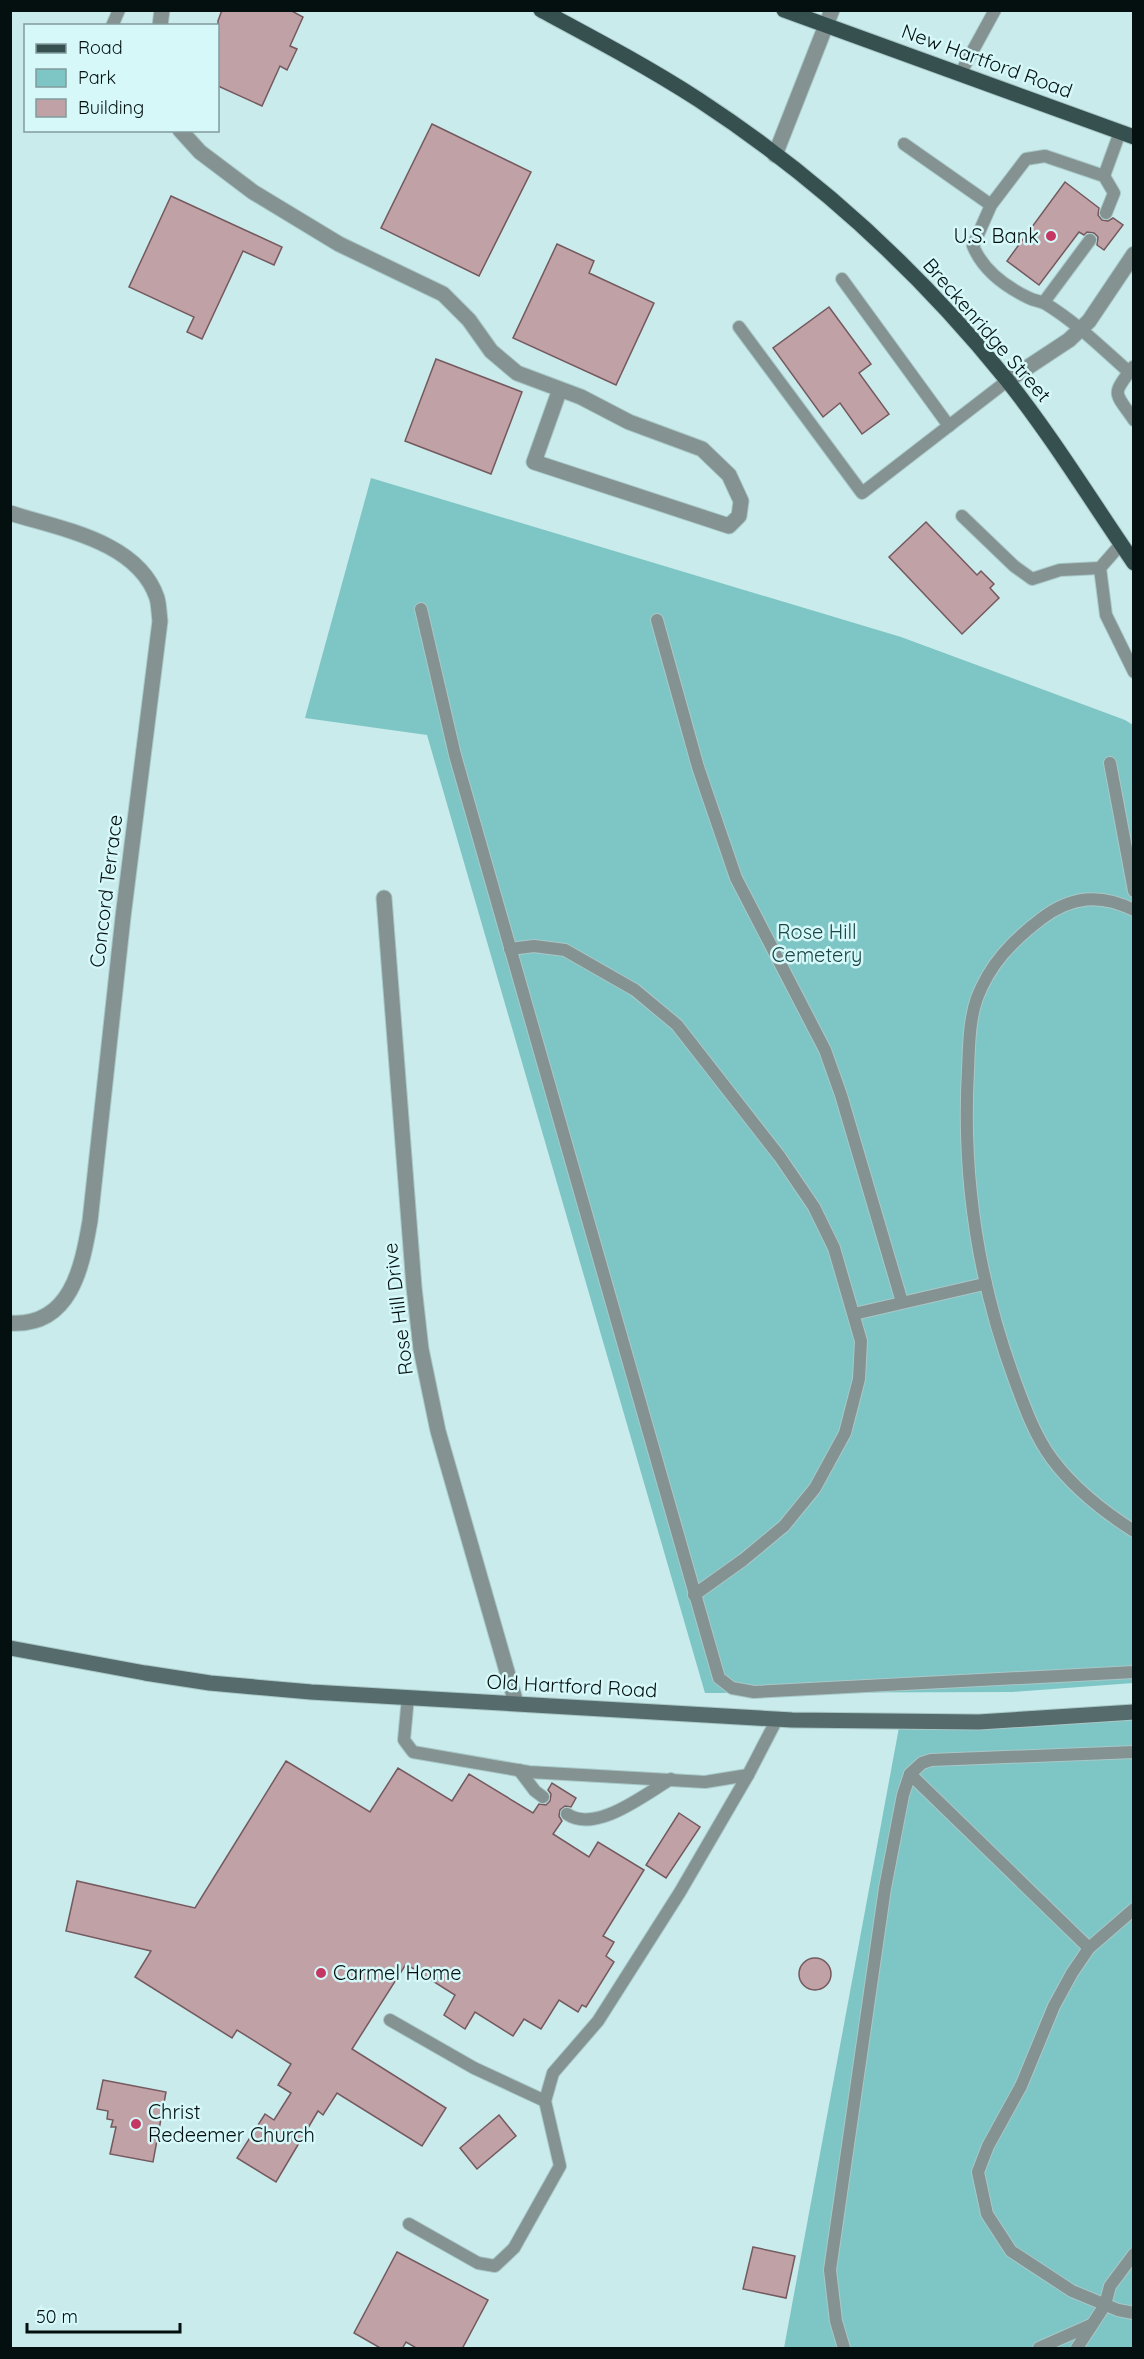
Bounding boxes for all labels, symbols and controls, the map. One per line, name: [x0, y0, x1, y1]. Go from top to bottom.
street label: New Hartford Road: [898, 18, 1076, 103]
legend: [24, 24, 219, 132]
text: Road: [78, 36, 123, 59]
text: Park: [78, 66, 116, 89]
text: Building: [78, 96, 144, 119]
place label: U.S. Bank: [953, 223, 1039, 248]
marker: U.S. Bank: [1044, 229, 1058, 243]
street label: Breckenridge Street: [918, 253, 1057, 407]
street label: Concord Terrace: [84, 813, 127, 969]
park label: Rose Hill Cemetery: [772, 919, 862, 967]
street label: Rose Hill Drive: [377, 1242, 418, 1377]
street label: Old Hartford Road: [486, 1669, 658, 1702]
place label: Carmel Home: [333, 1960, 462, 1985]
marker: Carmel Home: [314, 1966, 328, 1980]
place label: Christ Redeemer Church: [148, 2099, 315, 2147]
marker: Christ Redeemer Church: [129, 2117, 143, 2131]
scale bar: [27, 2296, 180, 2334]
text: 50 m: [36, 2305, 78, 2328]

